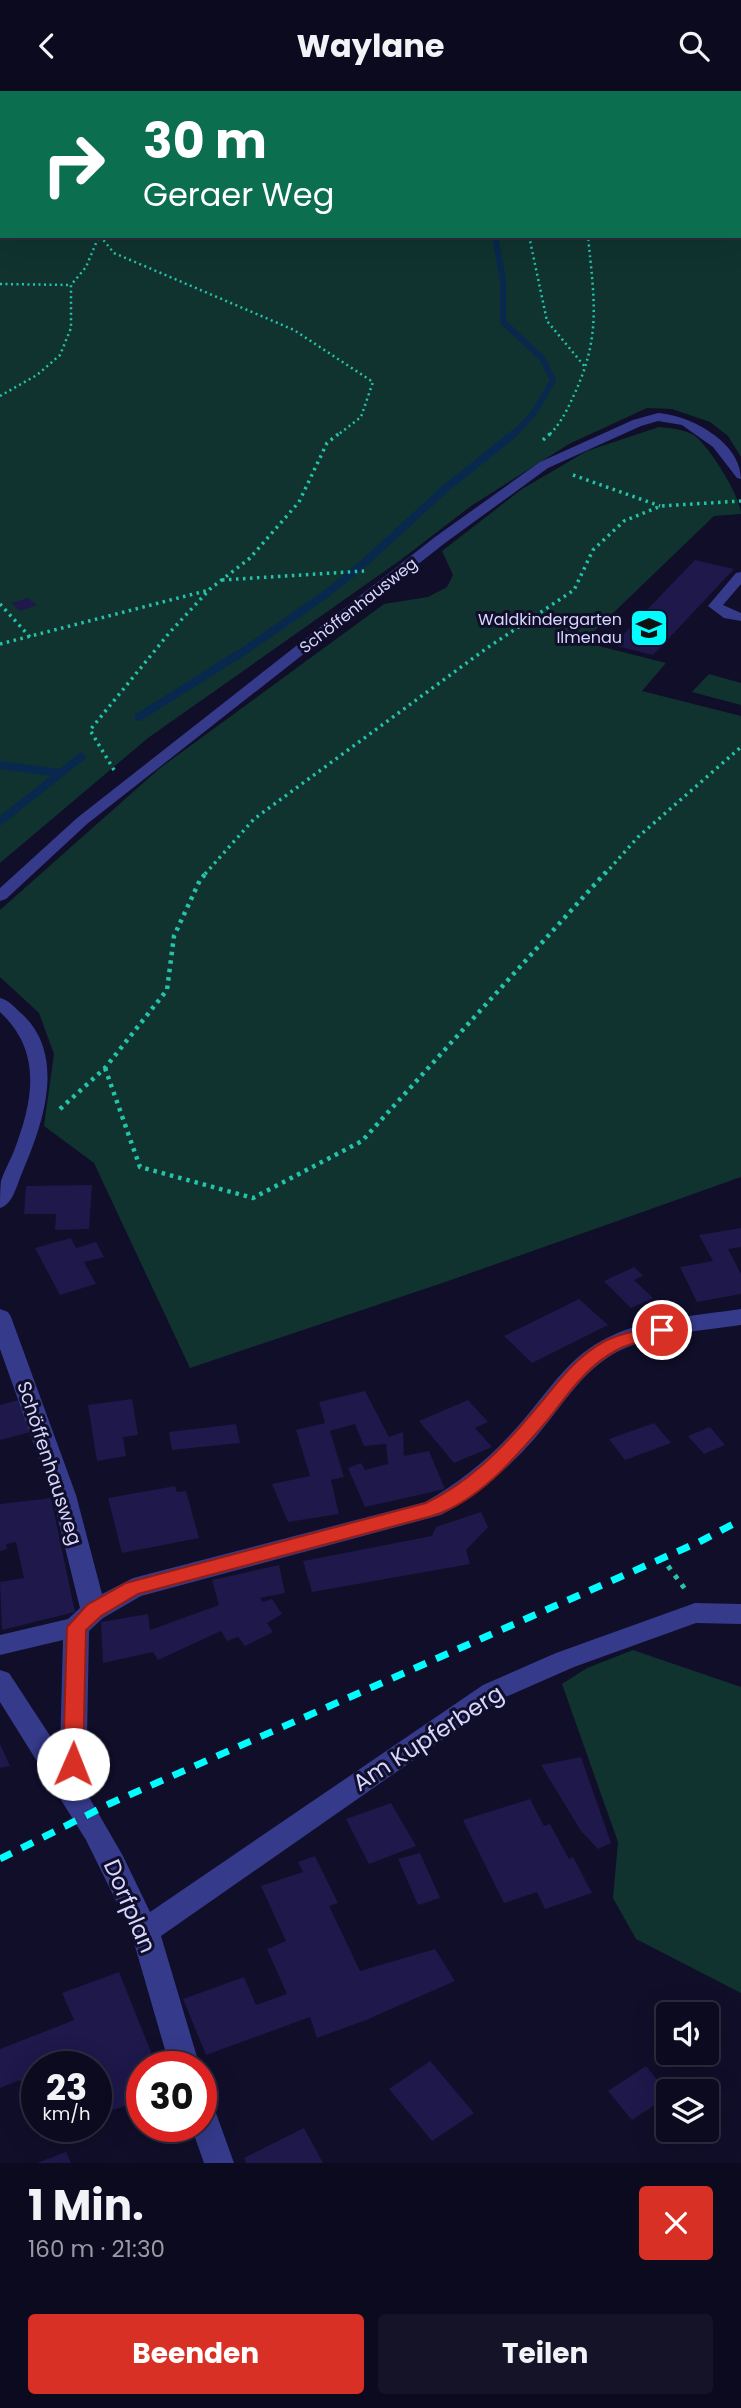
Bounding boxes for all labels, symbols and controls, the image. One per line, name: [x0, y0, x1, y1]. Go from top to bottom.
text: Waylane: [296, 23, 445, 68]
icon: back: [28, 27, 66, 65]
icon: search: [675, 27, 713, 65]
text: 30 m: [143, 107, 267, 175]
icon: right: [28, 119, 119, 210]
text: Geraer Weg: [143, 172, 334, 217]
street label: Schöffenhausweg: [295, 552, 422, 659]
school or university icon: Waldkindergarten Ilmenau: [628, 607, 670, 649]
place label: Waldkindergarten Ilmenau: [478, 608, 622, 649]
pin: [632, 1300, 692, 1360]
icon: arrive: [643, 1311, 681, 1349]
street label: Schöffenhausweg: [10, 1378, 89, 1549]
street label: Am Kupferberg: [346, 1677, 510, 1799]
position arrow: [36, 1727, 110, 1801]
street label: Dorfplan: [96, 1854, 164, 1958]
map controls: [656, 2002, 719, 2142]
button: sound: [656, 2002, 719, 2065]
speed limit sign: 30: [126, 2051, 217, 2142]
text: 23: [46, 2063, 87, 2112]
button: layers: [656, 2079, 719, 2142]
text: km/h: [43, 2101, 90, 2126]
text: 1 Min.: [28, 2176, 144, 2235]
button: close: [639, 2186, 713, 2260]
text: 160 m · 21:30: [28, 2233, 165, 2265]
button: Beenden: [28, 2314, 364, 2394]
button: Teilen: [378, 2314, 713, 2394]

